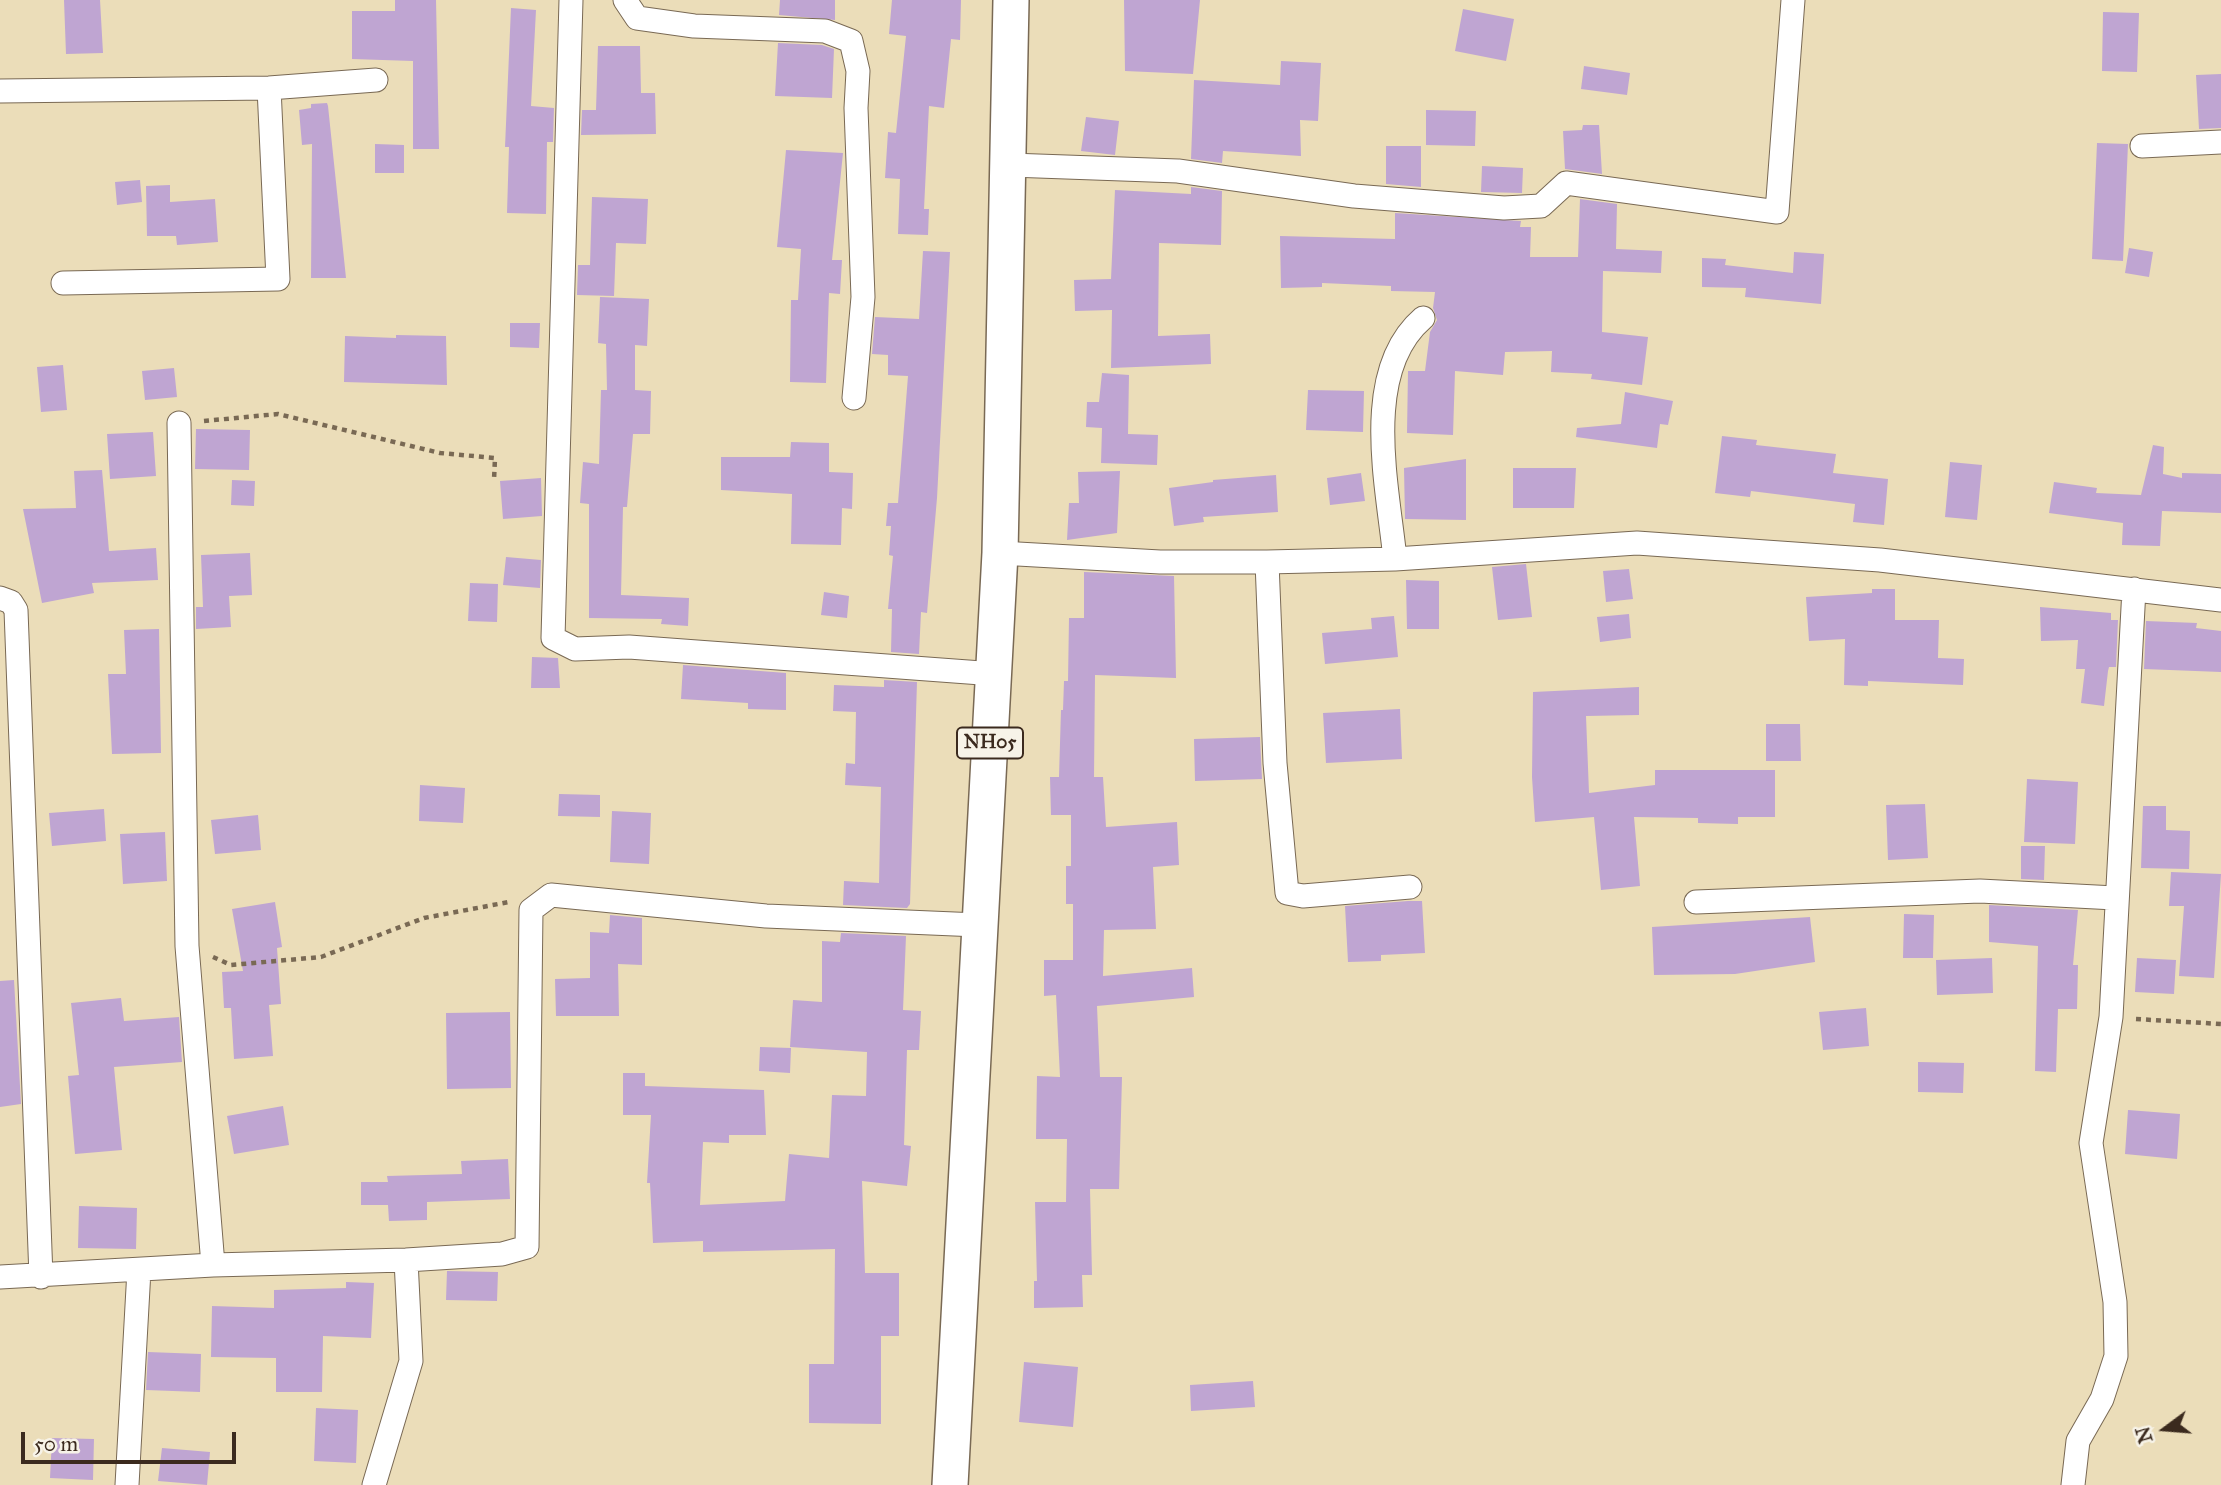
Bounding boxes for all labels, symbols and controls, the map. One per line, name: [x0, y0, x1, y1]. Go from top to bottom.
road number: NH05: [957, 728, 1023, 758]
north arrow: [2130, 1394, 2200, 1464]
scale bar: [24, 1418, 240, 1462]
text: N: [2131, 1424, 2158, 1446]
text: 50 m: [34, 1431, 78, 1457]

